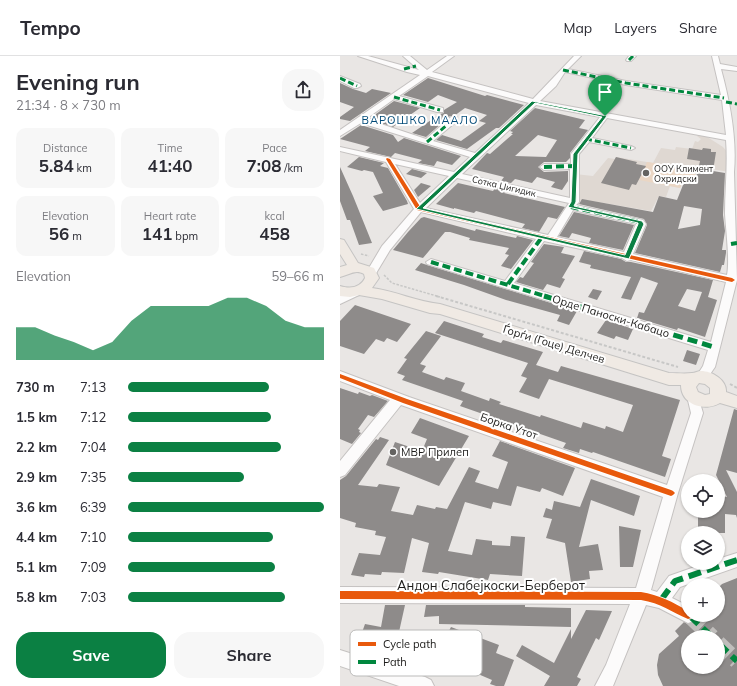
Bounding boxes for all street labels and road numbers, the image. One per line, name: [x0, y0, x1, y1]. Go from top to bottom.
street label: Сотка Џигидик: [471, 173, 537, 199]
street label: Орде Паноски-Кабацо: [551, 291, 671, 341]
street label: Ѓорѓи (Гоце) Делчев: [501, 322, 607, 366]
street label: Борка Утот: [478, 410, 540, 442]
street label: Андон Слабејкоски-Берберот: [397, 577, 585, 593]

